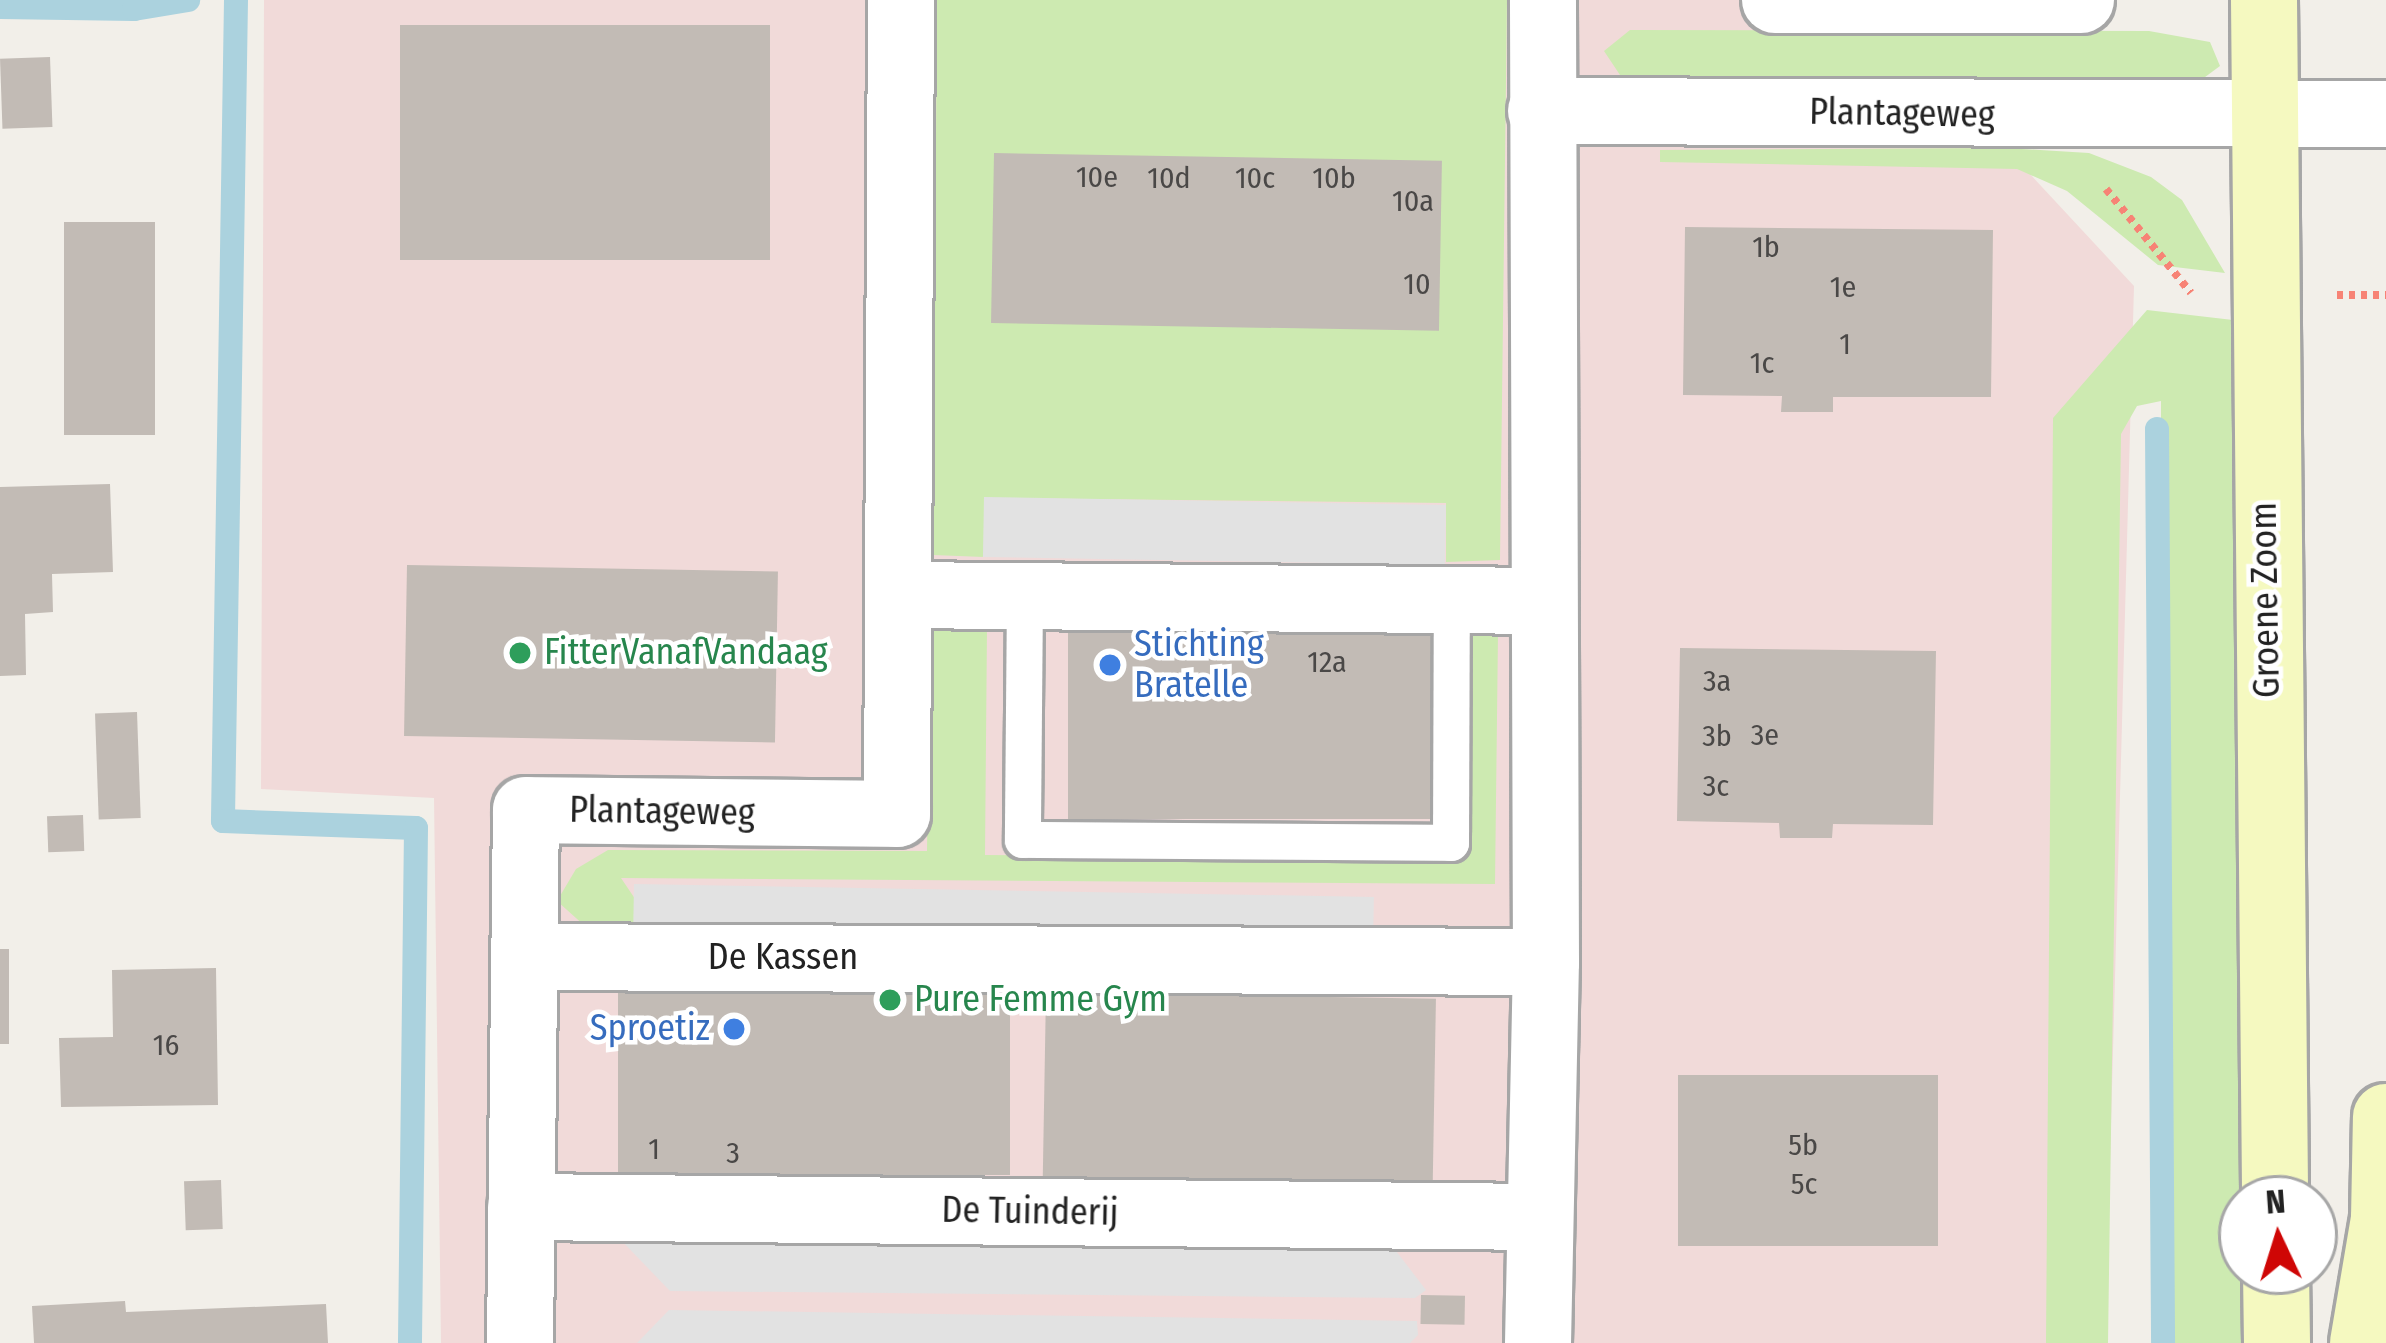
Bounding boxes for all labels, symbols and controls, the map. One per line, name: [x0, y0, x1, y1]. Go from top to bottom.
street label: Plantageweg: [1809, 91, 1995, 137]
house number: 10e: [1076, 159, 1118, 195]
house number: 10d: [1147, 160, 1191, 196]
house number: 10c: [1235, 160, 1275, 196]
house number: 10b: [1312, 160, 1356, 196]
house number: 10a: [1392, 183, 1434, 219]
house number: 1b: [1752, 229, 1780, 265]
house number: 10: [1403, 266, 1431, 302]
house number: 1e: [1830, 269, 1856, 305]
house number: 1: [1839, 326, 1851, 362]
house number: 1c: [1750, 345, 1774, 381]
street label: Groene Zoom: [2243, 502, 2289, 698]
place label: Stichting Bratelle: [1134, 622, 1264, 707]
place label: FitterVanafVandaag: [544, 631, 828, 675]
marker: FitterVanafVandaag: [507, 640, 533, 666]
house number: 12a: [1307, 644, 1347, 680]
marker: Stichting Bratelle: [1097, 652, 1123, 678]
house number: 3a: [1703, 663, 1731, 699]
house number: 3e: [1751, 717, 1779, 753]
house number: 3b: [1702, 718, 1732, 754]
house number: 3c: [1703, 768, 1729, 804]
street label: Plantageweg: [569, 789, 755, 835]
street label: De Kassen: [708, 936, 858, 980]
place label: Pure Femme Gym: [914, 978, 1167, 1022]
marker: Pure Femme Gym: [877, 987, 903, 1013]
place label: Sproetiz: [590, 1007, 710, 1051]
marker: Sproetiz: [721, 1016, 747, 1042]
house number: 16: [153, 1027, 179, 1063]
house number: 5b: [1788, 1127, 1818, 1163]
house number: 1: [648, 1131, 660, 1167]
house number: 3: [726, 1135, 740, 1171]
house number: 5c: [1791, 1166, 1817, 1202]
north arrow: [2218, 1175, 2338, 1295]
text: N: [2264, 1181, 2287, 1223]
street label: De Tuinderij: [941, 1189, 1119, 1235]

